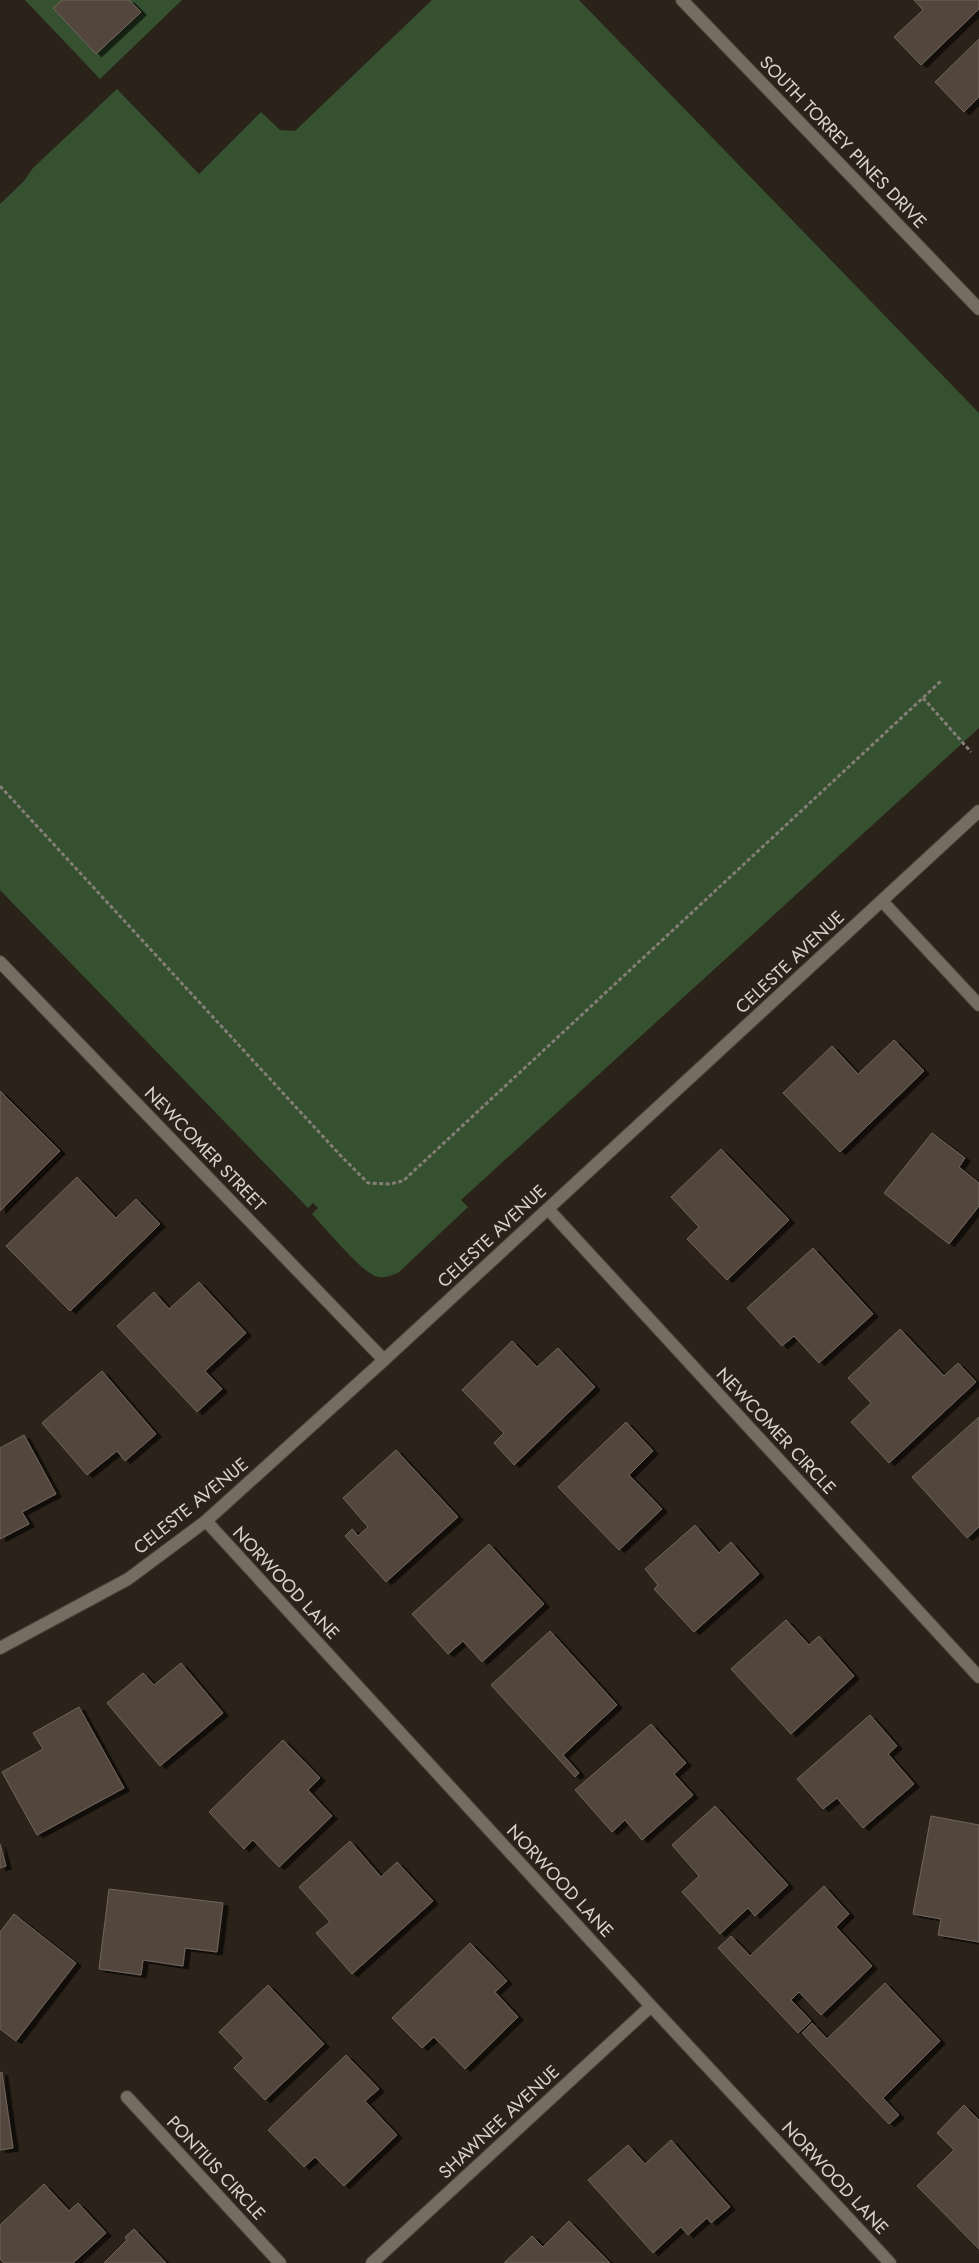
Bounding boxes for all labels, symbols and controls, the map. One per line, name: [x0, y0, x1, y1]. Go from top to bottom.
street label: SOUTH TORREY PINES DRIVE: [753, 50, 933, 234]
street label: CELESTE AVENUE: [730, 904, 850, 1020]
street label: NEWCOMER STREET: [139, 1081, 272, 1218]
street label: CELESTE AVENUE: [432, 1178, 552, 1294]
street label: NEWCOMER CIRCLE: [710, 1362, 842, 1500]
street label: CELESTE AVENUE: [128, 1452, 254, 1560]
street label: NORWOOD LANE: [227, 1521, 345, 1645]
street label: NORWOOD LANE: [501, 1819, 619, 1943]
street label: SHAWNEE AVENUE: [433, 2059, 565, 2185]
street label: PONTIUS CIRCLE: [161, 2110, 271, 2226]
street label: NORWOOD LANE: [776, 2116, 894, 2240]

